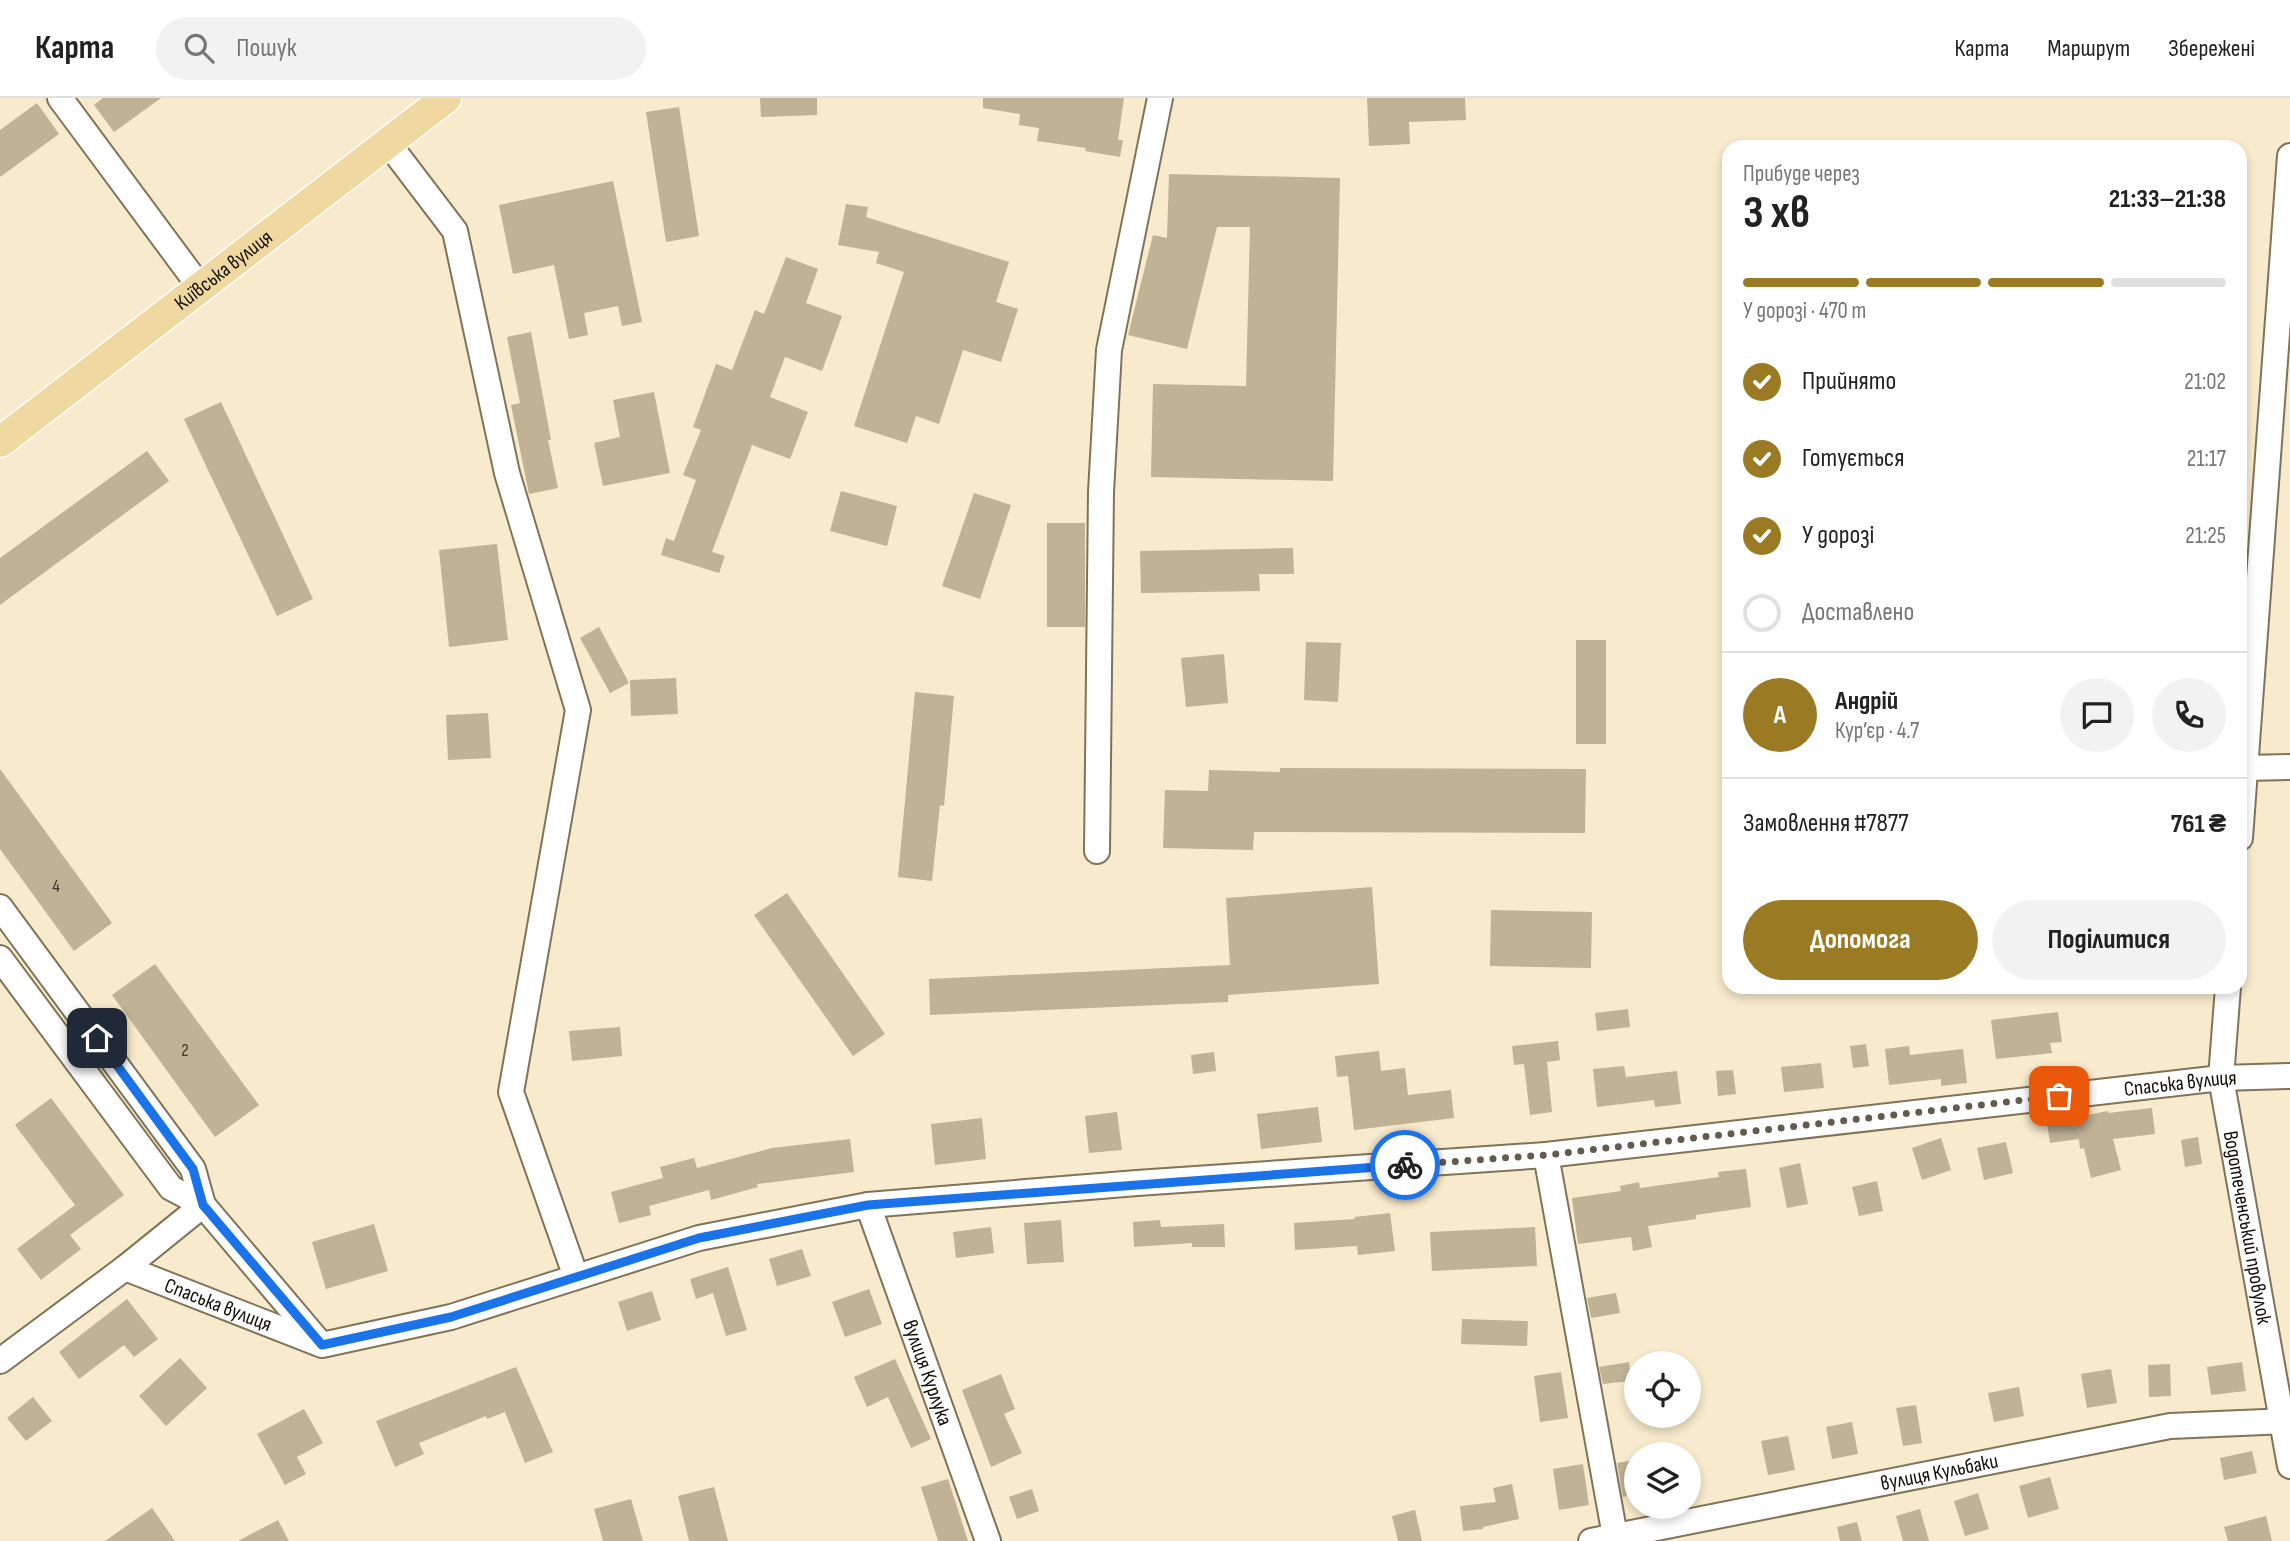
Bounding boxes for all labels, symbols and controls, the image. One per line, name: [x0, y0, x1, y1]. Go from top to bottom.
search box: [156, 17, 646, 80]
text: Карта: [35, 28, 114, 68]
icon: search: [180, 29, 218, 67]
text: Пошук: [236, 33, 297, 64]
text: Карта: [1955, 34, 2009, 63]
text: Маршрут: [2047, 34, 2130, 63]
text: Збережені: [2168, 34, 2255, 63]
text: Прибуде через: [1743, 160, 1860, 188]
text: 21:33–21:38: [2109, 184, 2226, 215]
text: 3 хв: [1743, 186, 1810, 241]
street label: Київська вулиця: [169, 224, 277, 315]
text: У дорозі · 470 m: [1743, 297, 1866, 325]
icon: check: [1743, 363, 1781, 401]
text: Прийнято: [1802, 366, 1896, 397]
text: 21:02: [2184, 368, 2226, 396]
icon: check: [1743, 440, 1781, 478]
text: Готується: [1802, 443, 1904, 474]
text: 21:17: [2187, 445, 2226, 473]
icon: check: [1743, 517, 1781, 555]
text: У дорозі: [1802, 520, 1874, 551]
text: 21:25: [2185, 522, 2226, 550]
text: Доставлено: [1802, 597, 1914, 628]
button: chat: [2060, 678, 2134, 752]
button: phone: [2152, 678, 2226, 752]
text: Андрій: [1835, 686, 1898, 717]
text: А: [1774, 700, 1786, 731]
text: Кур’єр · 4.7: [1835, 717, 1919, 745]
text: Замовлення #7877: [1743, 808, 1909, 839]
text: 761 ₴: [2171, 809, 2226, 840]
house number: 4: [52, 876, 60, 897]
button: Допомога: [1743, 900, 1978, 980]
button: Поділитися: [1992, 900, 2226, 980]
pin: [67, 1008, 127, 1068]
icon: home: [78, 1019, 116, 1057]
house number: 2: [181, 1040, 189, 1061]
street label: Спаська вулиця: [2123, 1065, 2237, 1101]
pin: [2029, 1066, 2089, 1126]
icon: bag: [2040, 1077, 2078, 1115]
street label: Водотеченський провулок: [2218, 1129, 2277, 1326]
courier: [1370, 1130, 1440, 1200]
icon: bike: [1386, 1146, 1424, 1184]
street label: Спаська вулиця: [161, 1272, 276, 1337]
street label: вулиця Курлука: [898, 1316, 958, 1429]
map controls: [1624, 1351, 1701, 1519]
button: locate: [1624, 1351, 1701, 1428]
button: layers: [1624, 1442, 1701, 1519]
street label: вулиця Кульбаки: [1878, 1448, 2000, 1496]

